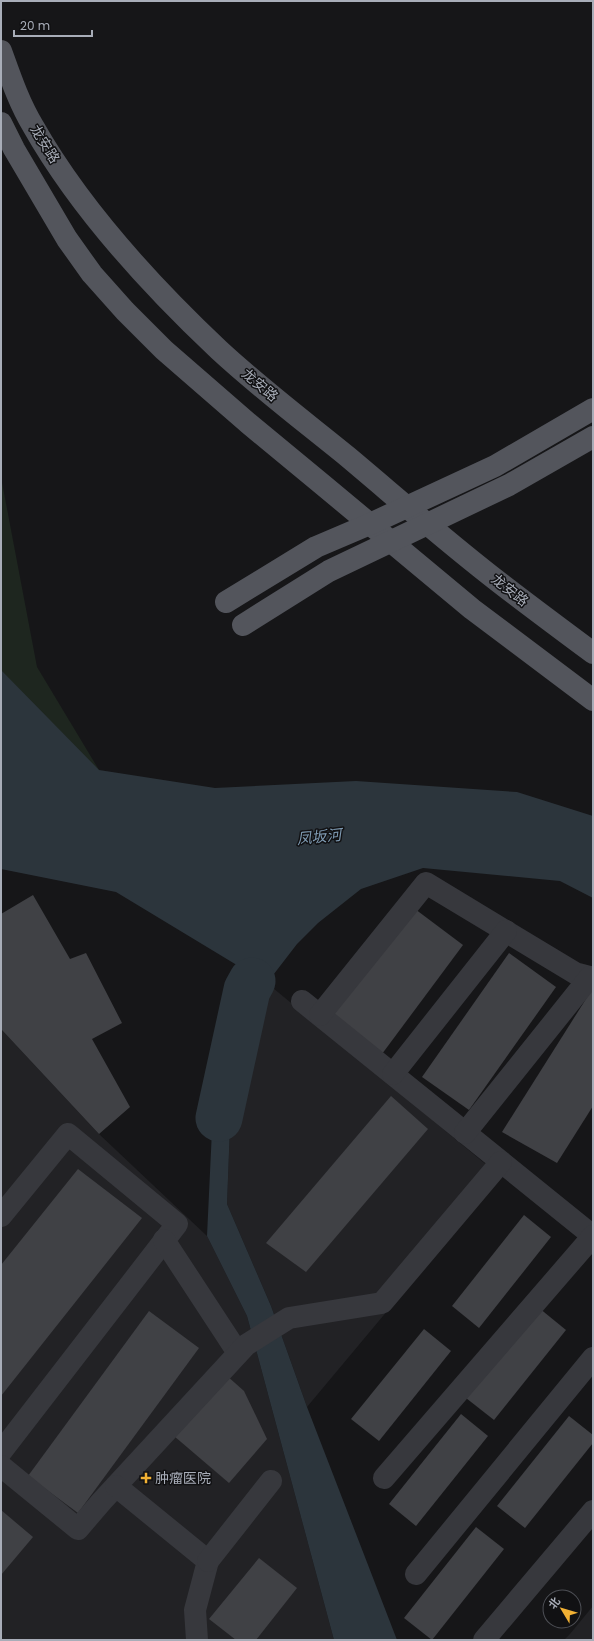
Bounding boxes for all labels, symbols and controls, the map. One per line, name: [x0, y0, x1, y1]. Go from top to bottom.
scale bar: [14, 12, 92, 38]
text: 20 m: [20, 17, 50, 34]
street label: 龙安路: [25, 121, 65, 167]
street label: 龙安路: [237, 364, 283, 406]
street label: 龙安路: [487, 569, 533, 611]
water label: 凤坂河: [295, 823, 345, 849]
place label: 肿瘤医院: [155, 1468, 211, 1488]
marker: 肿瘤医院: [140, 1472, 152, 1484]
north arrow: [542, 1589, 582, 1629]
text: 北: [544, 1594, 564, 1612]

